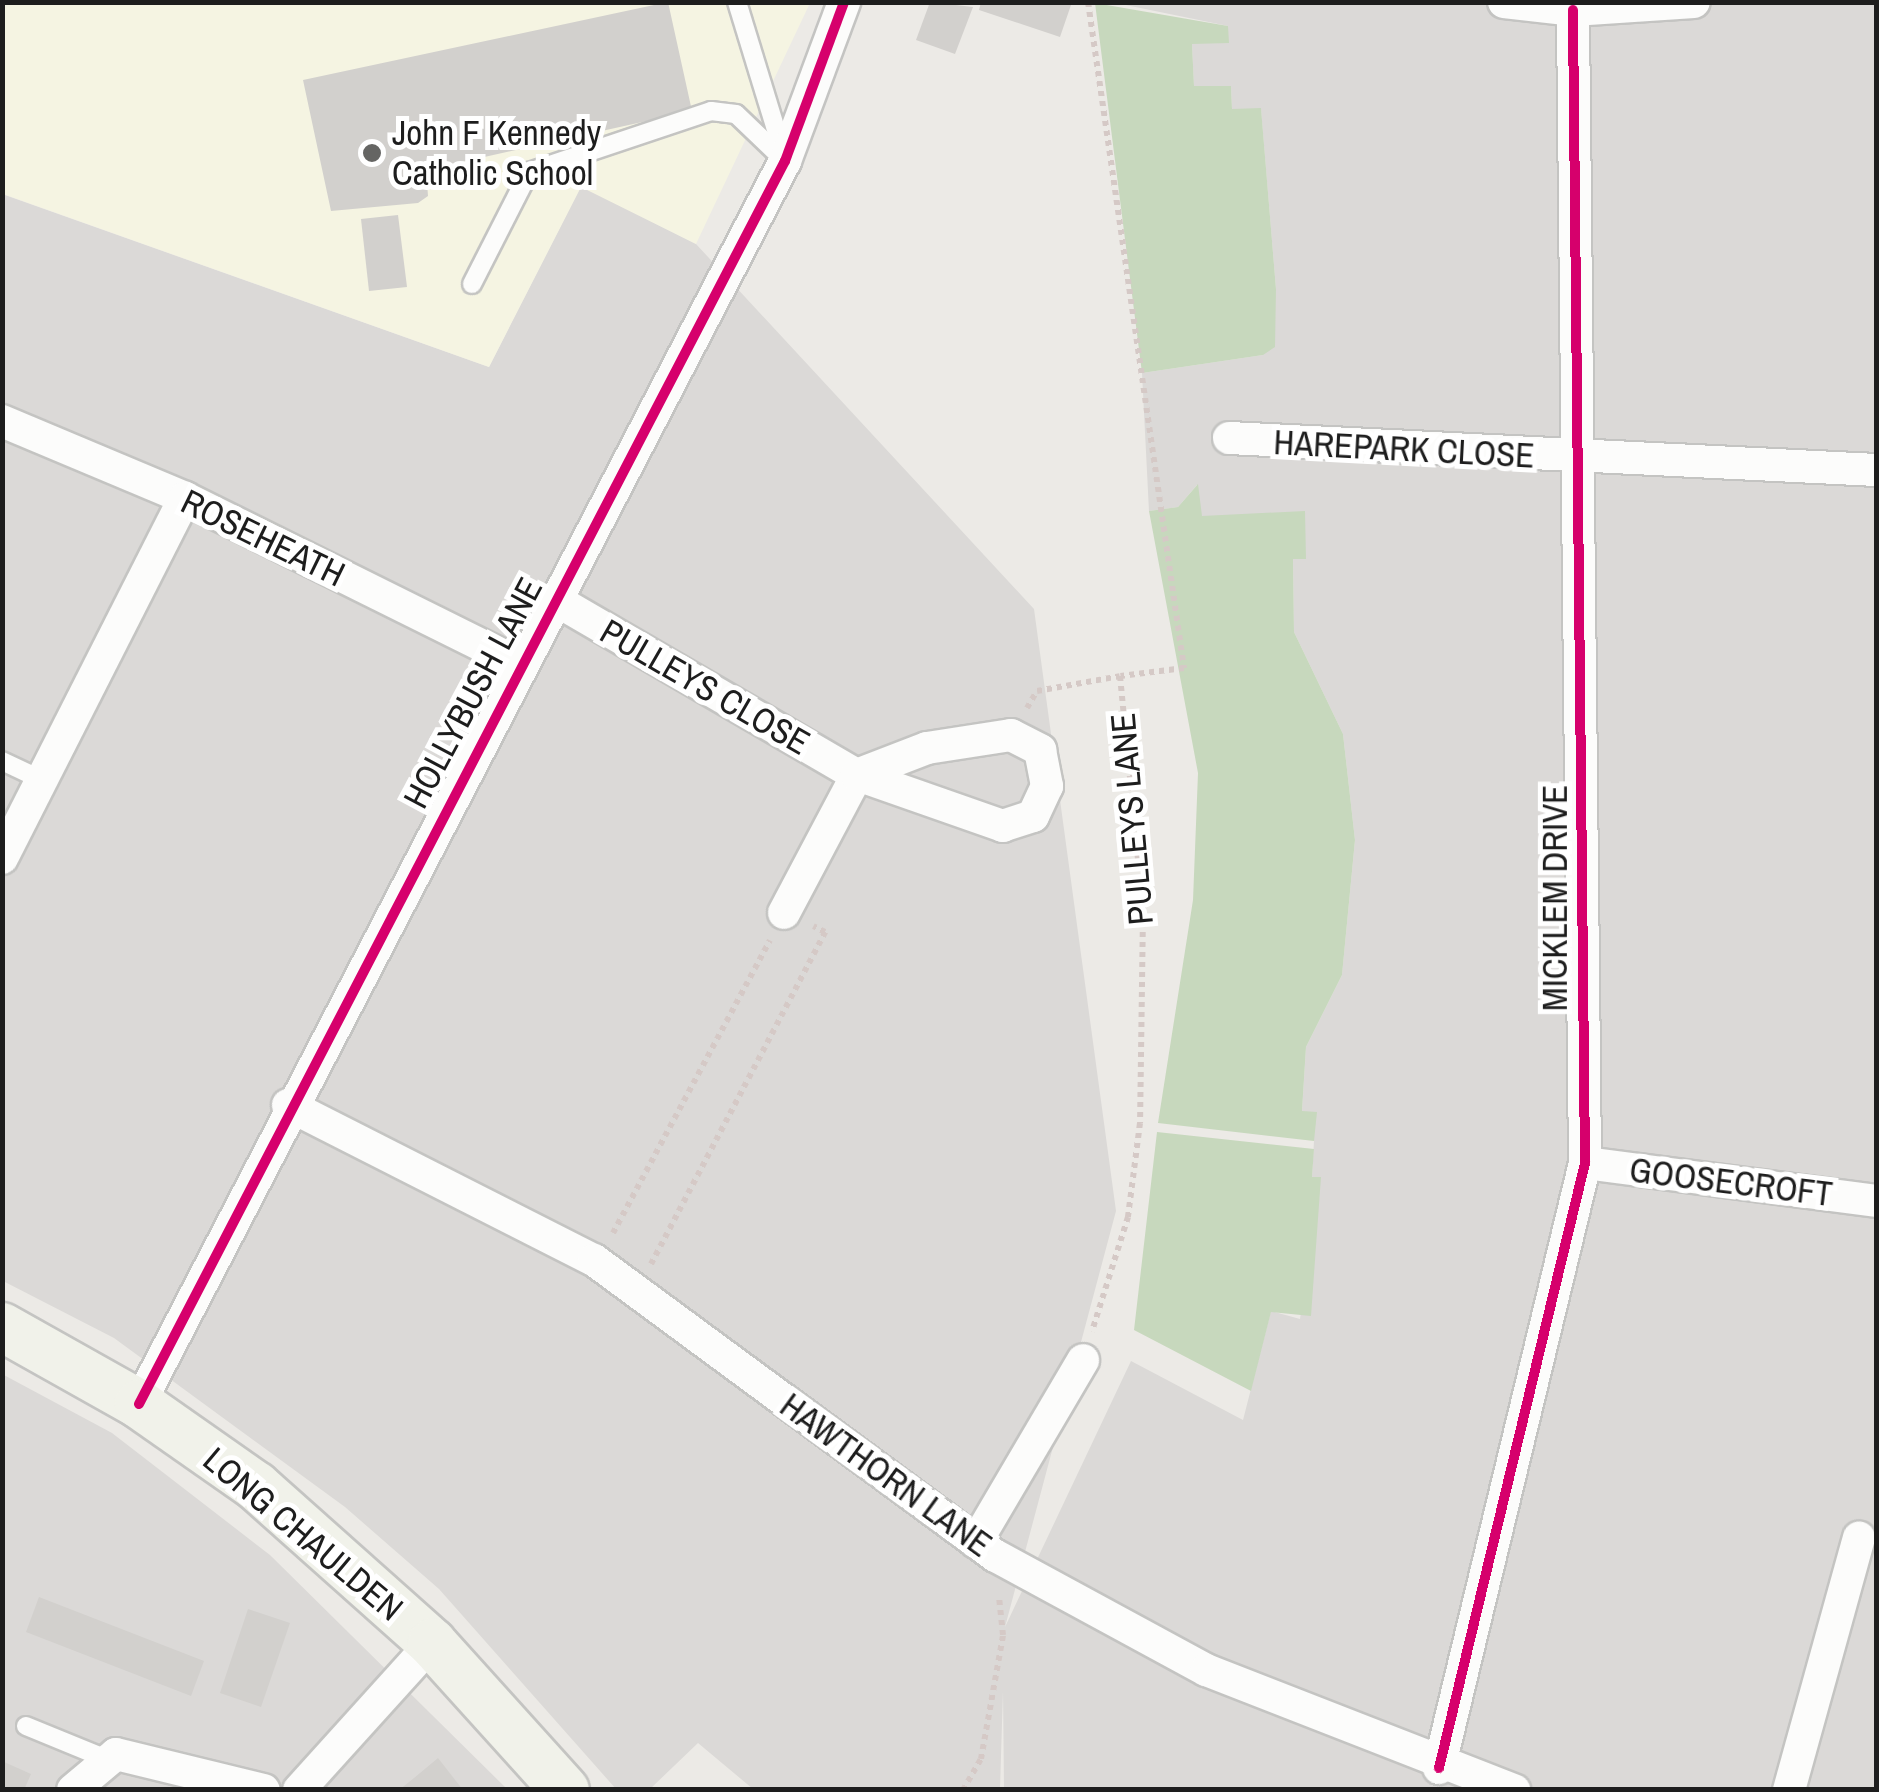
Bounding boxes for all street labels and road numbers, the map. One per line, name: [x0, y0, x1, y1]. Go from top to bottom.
street label: HAREPARK CLOSE: [1273, 421, 1535, 477]
street label: ROSEHEATH: [174, 480, 352, 596]
street label: HOLLYBUSH LANE: [395, 571, 551, 815]
street label: PULLEYS CLOSE: [593, 610, 817, 764]
street label: PULLEYS LANE: [1102, 711, 1162, 927]
street label: MICKLEM DRIVE: [1534, 785, 1576, 1011]
street label: GOOSECROFT: [1627, 1149, 1835, 1215]
street label: HAWTHORN LANE: [772, 1384, 1000, 1566]
street label: LONG CHAULDEN: [195, 1438, 411, 1630]

